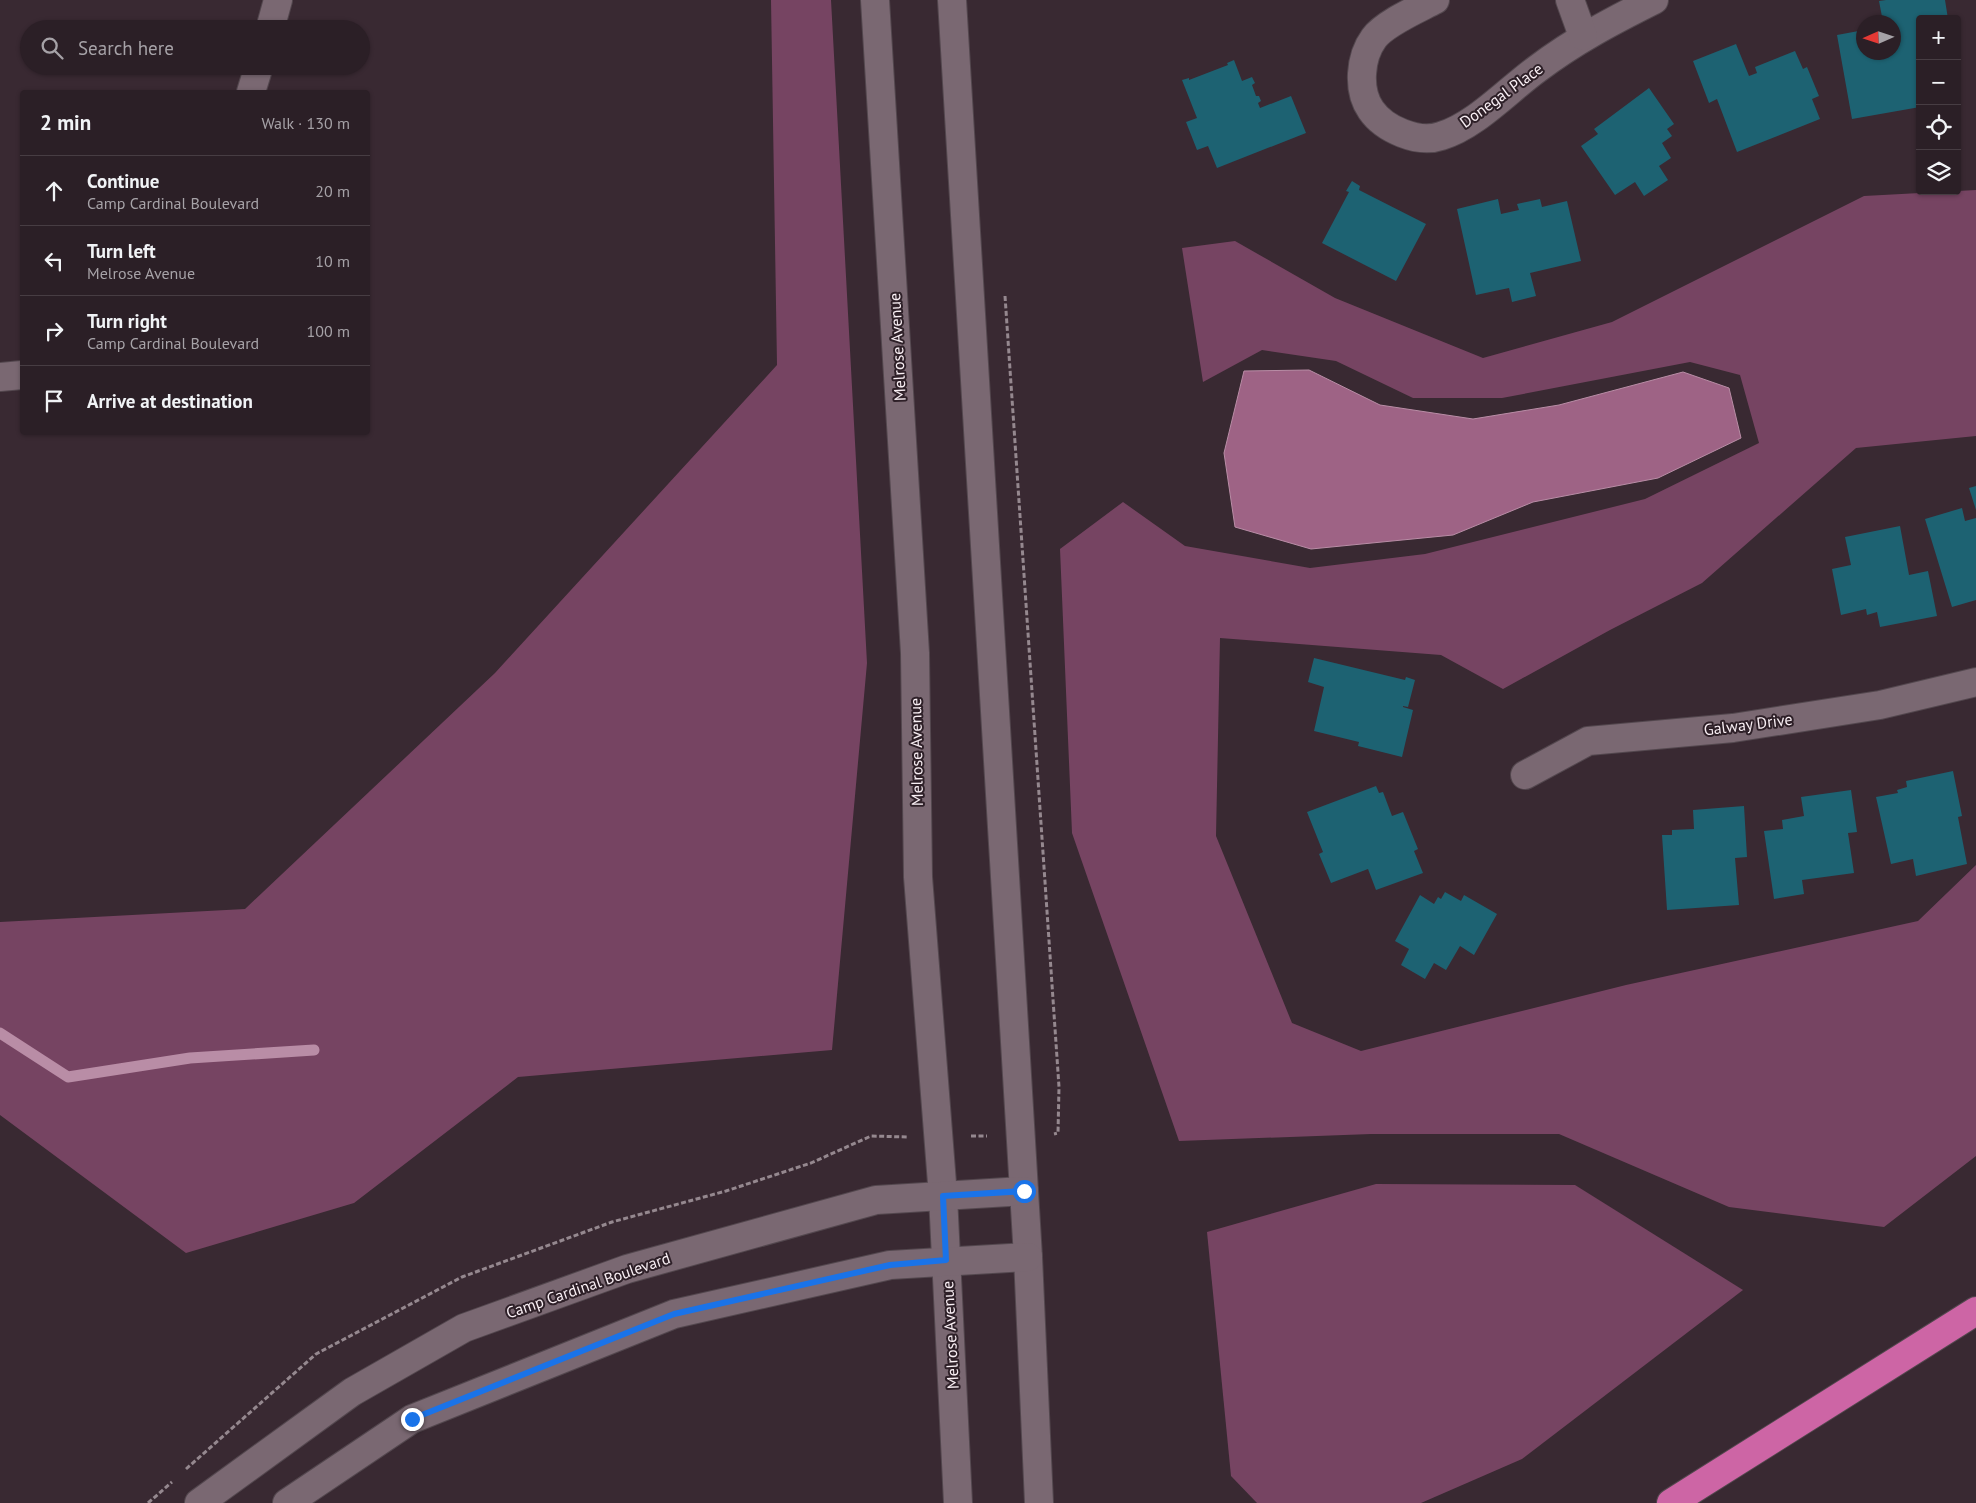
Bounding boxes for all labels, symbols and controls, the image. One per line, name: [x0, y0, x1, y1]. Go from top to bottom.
north arrow: [1856, 15, 1901, 60]
map controls: [1916, 15, 1961, 195]
button: +: [1916, 15, 1961, 60]
search box: [20, 20, 370, 75]
icon: search: [38, 34, 66, 62]
text: Search here: [78, 36, 174, 60]
street label: Donegal Place: [1456, 58, 1546, 132]
button: −: [1916, 60, 1961, 105]
button: locate: [1916, 105, 1961, 150]
text: 2 min: [40, 109, 91, 136]
text: Walk · 130 m: [261, 113, 350, 133]
button: layers: [1916, 150, 1961, 195]
text: Continue: [87, 169, 159, 193]
icon: ahead: [40, 177, 68, 205]
text: 20 m: [315, 181, 350, 201]
text: Camp Cardinal Boulevard: [87, 193, 259, 213]
text: Turn left: [87, 239, 156, 263]
icon: left: [40, 247, 68, 275]
text: 10 m: [315, 251, 350, 271]
text: Melrose Avenue: [87, 263, 195, 283]
street label: Melrose Avenue: [884, 293, 910, 401]
text: Turn right: [87, 309, 167, 333]
icon: right: [40, 317, 68, 345]
text: 100 m: [307, 321, 350, 341]
text: Camp Cardinal Boulevard: [87, 333, 259, 353]
icon: arrive: [40, 387, 68, 415]
text: Arrive at destination: [87, 389, 253, 413]
street label: Melrose Avenue: [905, 698, 927, 806]
street label: Galway Drive: [1703, 709, 1793, 739]
route start: [1013, 1180, 1036, 1203]
street label: Camp Cardinal Boulevard: [503, 1248, 673, 1322]
street label: Melrose Avenue: [937, 1281, 963, 1389]
route end: [401, 1408, 424, 1431]

